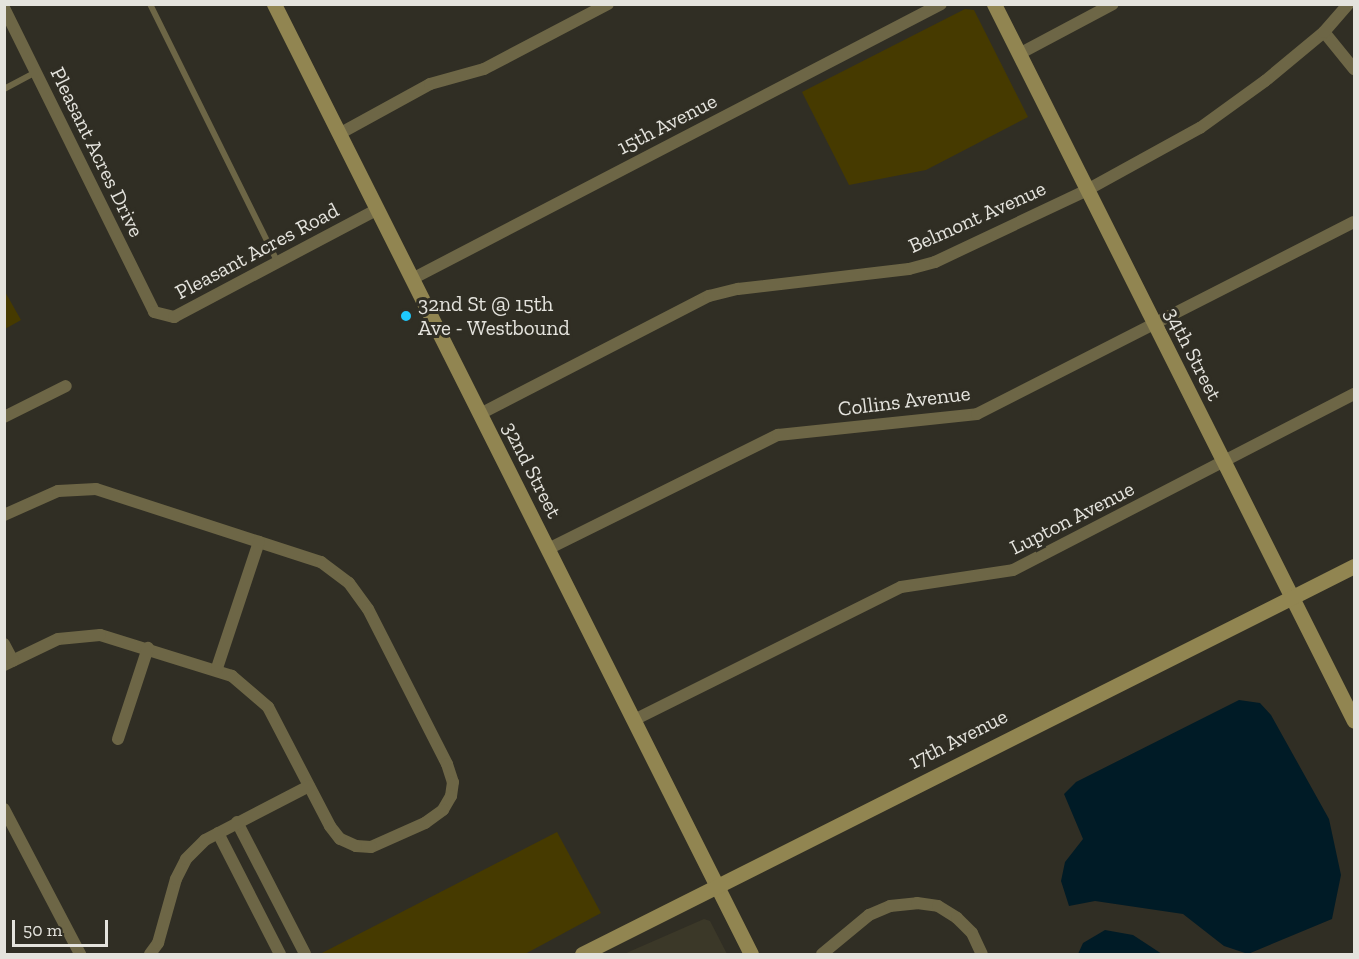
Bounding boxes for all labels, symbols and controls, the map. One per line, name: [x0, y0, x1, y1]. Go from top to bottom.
street label: Pleasant Acres Drive: [45, 63, 149, 241]
street label: 15th Avenue: [612, 88, 722, 160]
street label: Belmont Avenue: [904, 175, 1050, 259]
street label: Pleasant Acres Road: [171, 197, 343, 305]
place label: 32nd St @ 15th Ave - Westbound: [418, 291, 571, 341]
street label: 34th Street: [1159, 303, 1227, 405]
marker: 32nd St @ 15th Ave - Westbound: [399, 309, 413, 323]
street label: Collins Avenue: [836, 380, 972, 422]
street label: 32nd Street: [497, 418, 567, 522]
street label: Lupton Avenue: [1005, 476, 1139, 560]
street label: 17th Avenue: [904, 703, 1012, 775]
scale bar: [15, 908, 111, 946]
text: 50 m: [23, 919, 62, 941]

